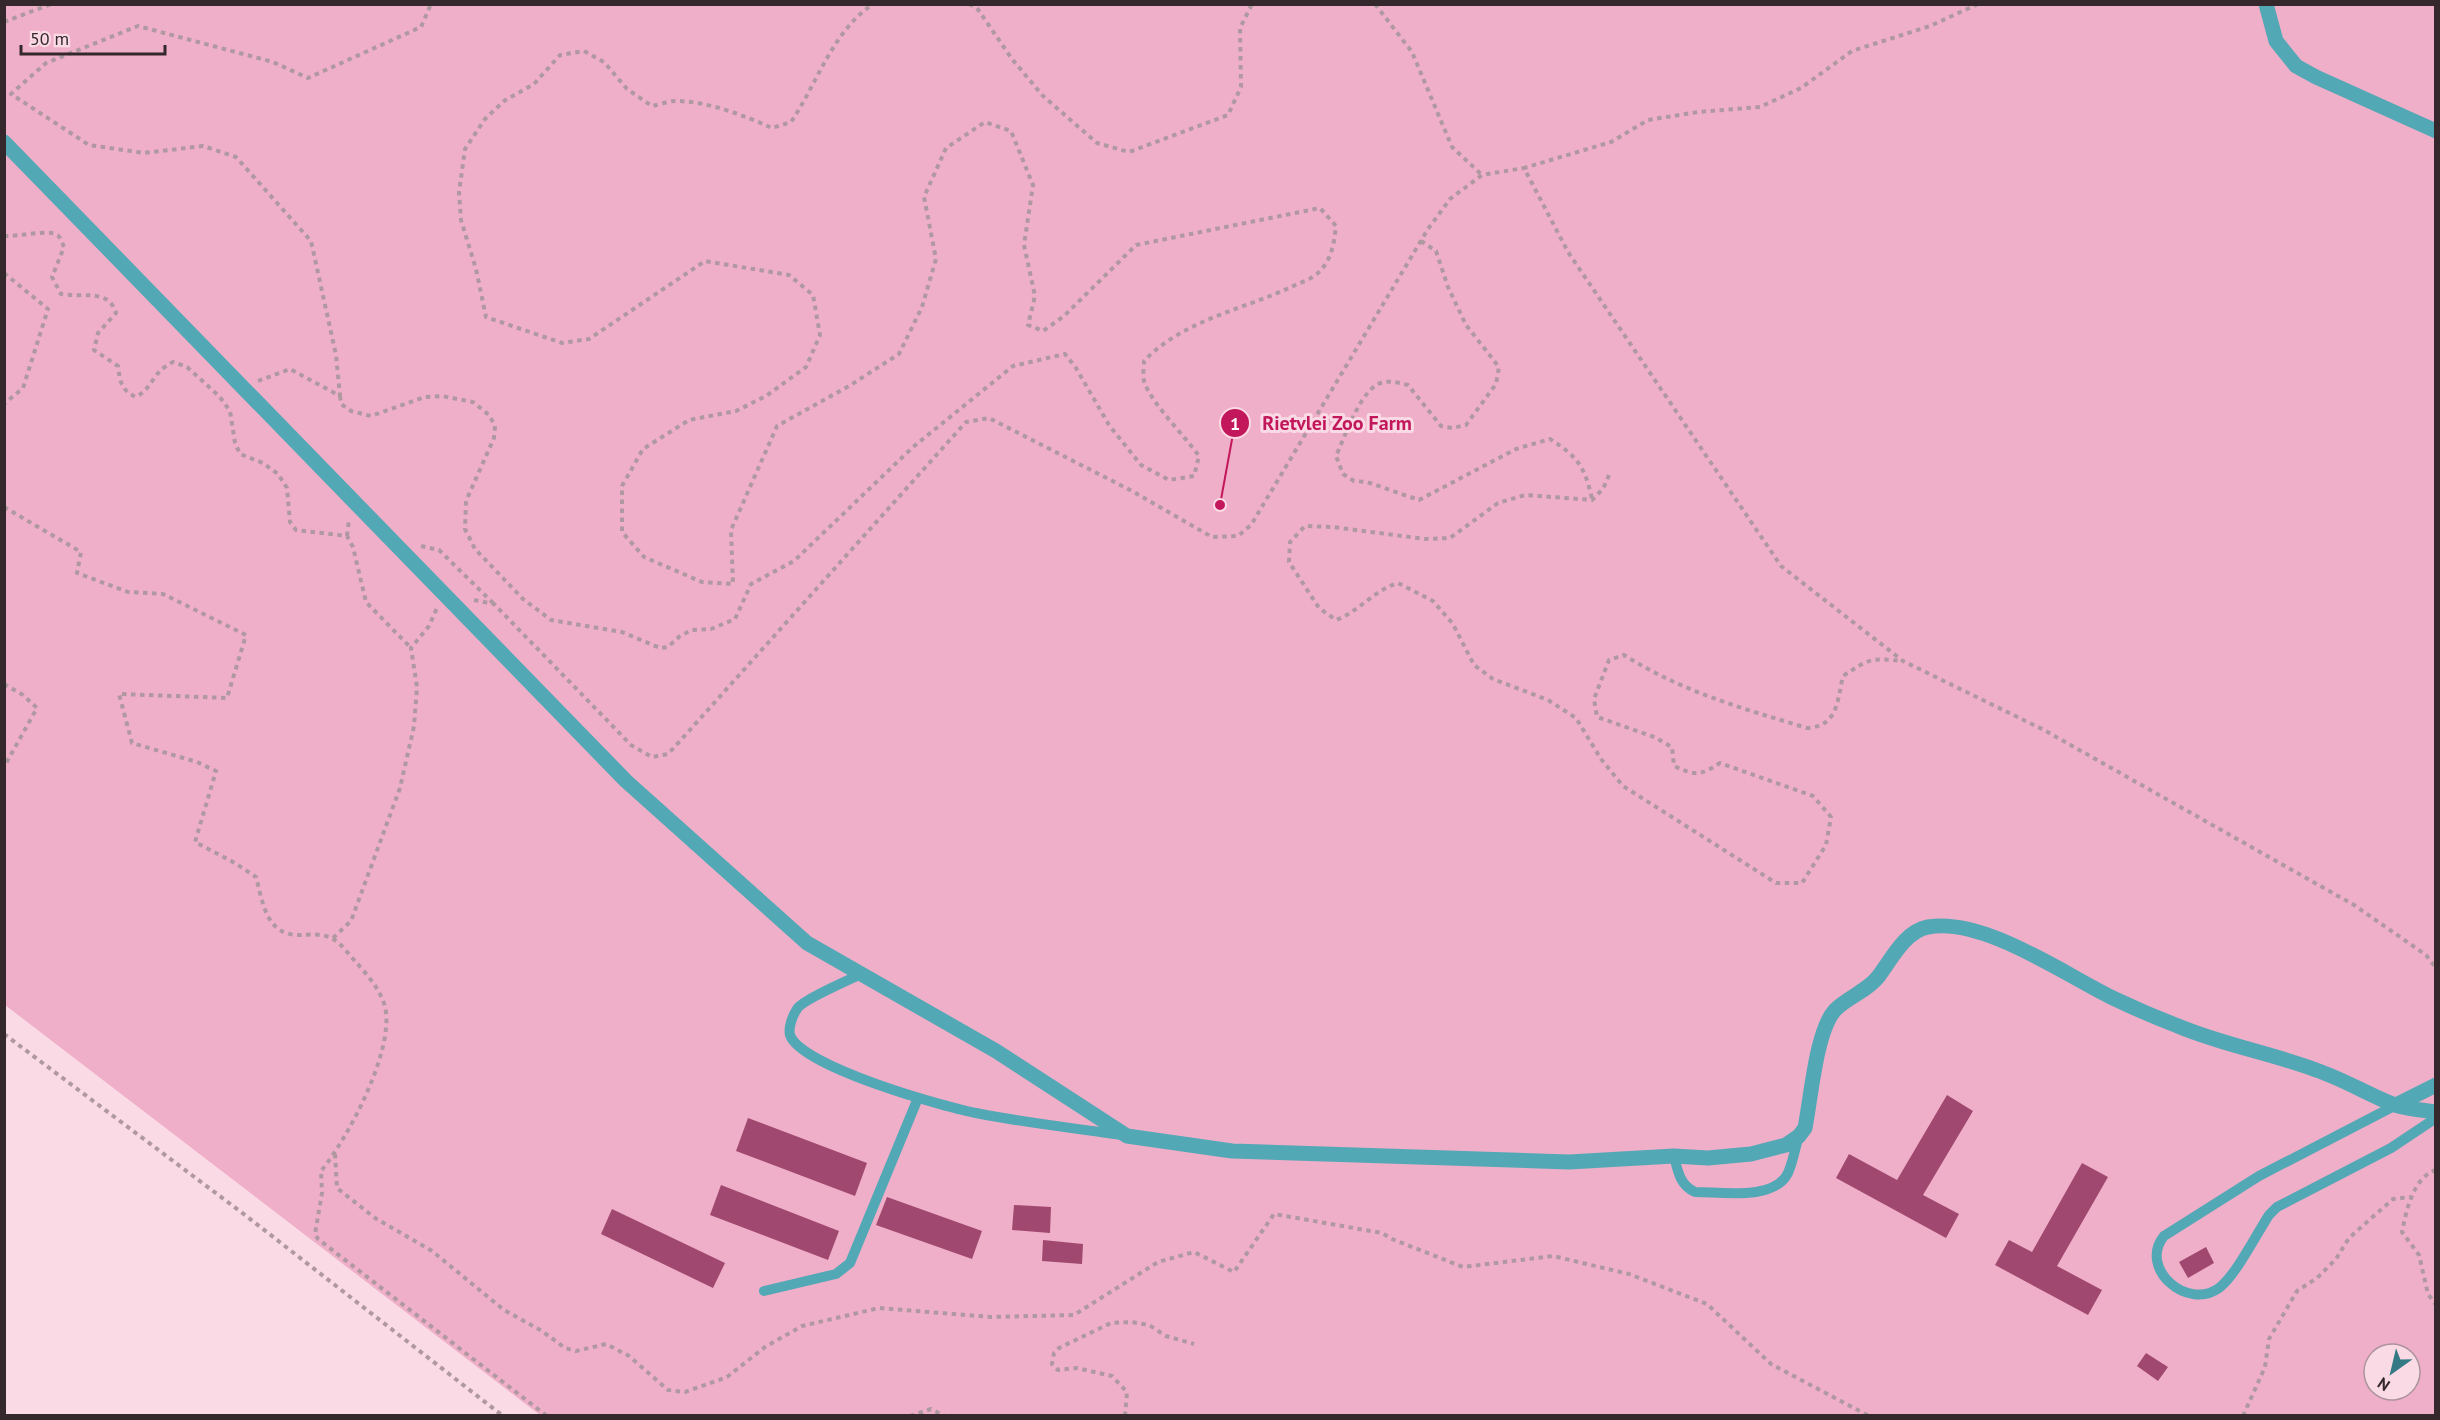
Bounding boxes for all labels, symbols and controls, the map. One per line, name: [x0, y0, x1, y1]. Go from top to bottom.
scale bar: [21, 18, 165, 56]
text: 50 m: [30, 27, 69, 50]
callout: Rietvlei Zoo Farm: [1220, 404, 1424, 442]
text: Rietvlei Zoo Farm: [1262, 410, 1412, 436]
text: 1: [1230, 412, 1240, 435]
north arrow: [2362, 1342, 2422, 1402]
text: N: [2374, 1373, 2394, 1396]

